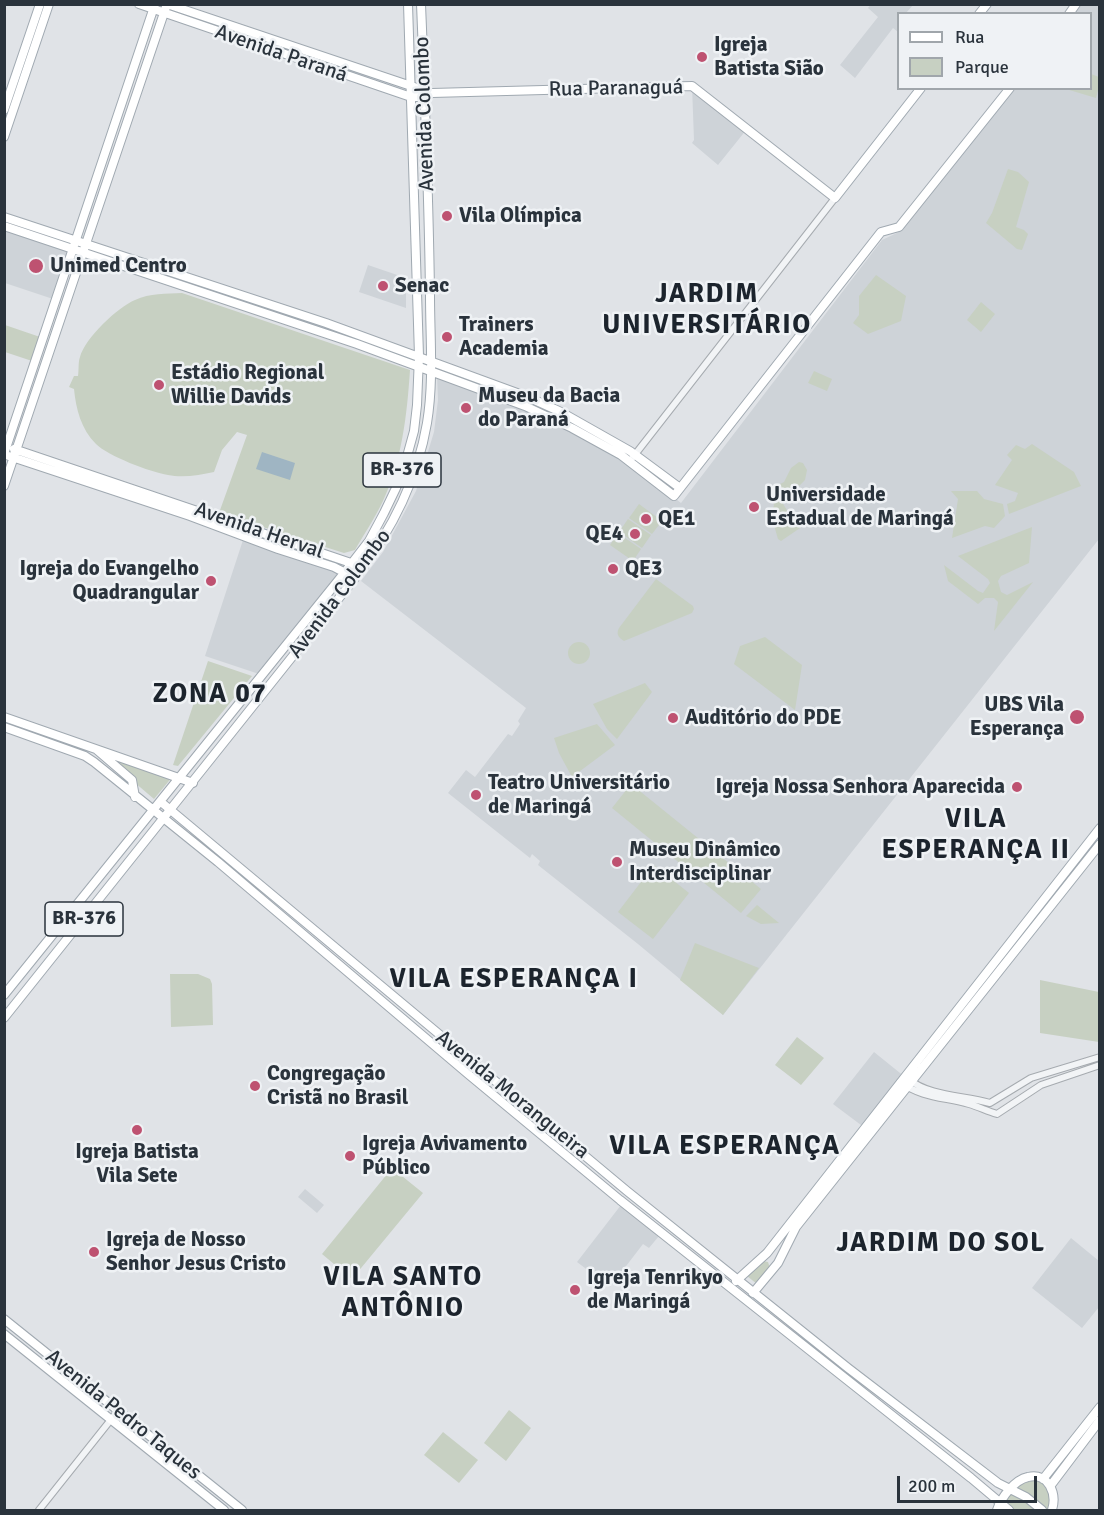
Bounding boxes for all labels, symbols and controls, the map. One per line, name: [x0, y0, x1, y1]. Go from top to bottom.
legend: [897, 12, 1092, 90]
street label: Avenida Paraná: [212, 20, 350, 88]
text: Rua: [955, 26, 984, 48]
place label: Igreja Batista Sião: [714, 32, 824, 82]
street label: Avenida Colombo: [410, 36, 440, 192]
marker: Igreja Batista Sião: [695, 50, 709, 64]
text: Parque: [955, 56, 1009, 78]
street label: Rua Paranaguá: [549, 75, 683, 103]
place label: Vila Olímpica: [459, 203, 582, 229]
marker: Vila Olímpica: [440, 209, 454, 223]
place label: Unimed Centro: [50, 253, 187, 279]
marker: Unimed Centro: [27, 257, 45, 275]
place label: Senac: [395, 273, 449, 299]
marker: Senac: [376, 279, 390, 293]
district label: JARDIM UNIVERSITÁRIO: [602, 279, 812, 342]
place label: Trainers Academia: [459, 312, 549, 362]
marker: Trainers Academia: [440, 330, 454, 344]
place label: Estádio Regional Willie Davids: [171, 360, 324, 410]
marker: Estádio Regional Willie Davids: [152, 378, 166, 392]
place label: Museu da Bacia do Paraná: [478, 383, 620, 433]
marker: Museu da Bacia do Paraná: [459, 401, 473, 415]
road number: BR-376: [363, 453, 441, 487]
place label: Universidade Estadual de Maringá: [766, 482, 954, 532]
street label: Avenida Herval: [191, 497, 327, 565]
marker: Universidade Estadual de Maringá: [747, 500, 761, 514]
place label: QE1: [658, 506, 695, 532]
marker: QE1: [639, 512, 653, 526]
place label: QE4: [586, 521, 623, 547]
street label: Avenida Colombo: [283, 525, 397, 663]
marker: QE4: [628, 527, 642, 541]
place label: Igreja do Evangelho Quadrangular: [19, 556, 199, 606]
place label: QE3: [625, 556, 662, 582]
marker: QE3: [606, 562, 620, 576]
marker: Igreja do Evangelho Quadrangular: [204, 574, 218, 588]
district label: ZONA 07: [153, 679, 267, 711]
place label: UBS Vila Esperança: [970, 692, 1064, 742]
place label: Auditório do PDE: [685, 705, 842, 731]
marker: UBS Vila Esperança: [1068, 708, 1086, 726]
marker: Auditório do PDE: [666, 711, 680, 725]
place label: Teatro Universitário de Maringá: [488, 770, 670, 820]
place label: Igreja Nossa Senhora Aparecida: [715, 774, 1005, 800]
marker: Igreja Nossa Senhora Aparecida: [1010, 780, 1024, 794]
marker: Teatro Universitário de Maringá: [469, 788, 483, 802]
district label: VILA ESPERANÇA II: [881, 804, 1071, 867]
place label: Museu Dinâmico Interdisciplinar: [629, 837, 780, 887]
marker: Museu Dinâmico Interdisciplinar: [610, 855, 624, 869]
road number: BR-376: [45, 902, 123, 936]
district label: VILA ESPERANÇA I: [390, 964, 638, 996]
street label: Avenida Morangueira: [430, 1025, 594, 1165]
place label: Congregação Cristã no Brasil: [267, 1061, 408, 1111]
marker: Congregação Cristã no Brasil: [248, 1079, 262, 1093]
marker: Igreja Batista Vila Sete: [130, 1123, 144, 1137]
place label: Igreja Avivamento Público: [362, 1131, 527, 1181]
district label: VILA ESPERANÇA: [609, 1131, 841, 1163]
place label: Igreja Batista Vila Sete: [75, 1139, 199, 1189]
marker: Igreja Avivamento Público: [343, 1149, 357, 1163]
place label: Igreja de Nosso Senhor Jesus Cristo: [106, 1227, 286, 1277]
district label: JARDIM DO SOL: [836, 1228, 1046, 1260]
marker: Igreja de Nosso Senhor Jesus Cristo: [87, 1245, 101, 1259]
district label: VILA SANTO ANTÔNIO: [323, 1262, 483, 1325]
place label: Igreja Tenrikyo de Maringá: [587, 1265, 723, 1315]
marker: Igreja Tenrikyo de Maringá: [568, 1283, 582, 1297]
street label: Avenida Pedro Taques: [40, 1344, 206, 1486]
scale bar: [900, 1464, 1040, 1502]
text: 200 m: [908, 1475, 955, 1497]

